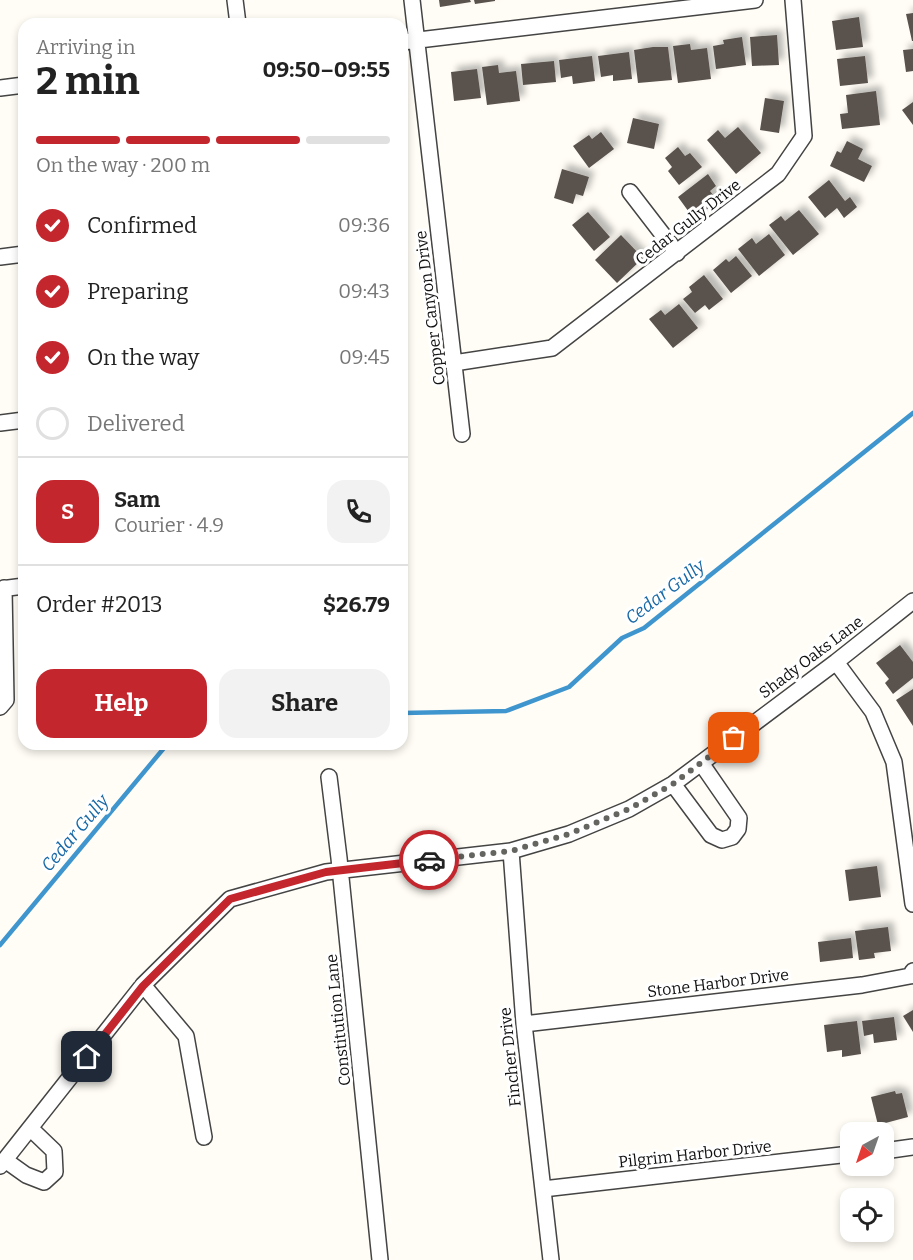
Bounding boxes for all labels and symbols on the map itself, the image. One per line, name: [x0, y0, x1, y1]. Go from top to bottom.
street label: Cedar Gully Drive: [632, 175, 744, 269]
street label: Copper Canyon Drive: [411, 230, 449, 386]
water label: Cedar Gully: [621, 555, 710, 629]
street label: Shady Oaks Lane: [755, 612, 867, 702]
pin: [708, 712, 759, 763]
water label: Cedar Gully: [36, 789, 114, 876]
courier: [399, 830, 459, 890]
street label: Constitution Lane: [322, 953, 354, 1087]
street label: Stone Harbor Drive: [646, 965, 790, 1001]
street label: Fincher Drive: [495, 1006, 525, 1108]
pin: [61, 1031, 112, 1082]
north arrow: [840, 1122, 894, 1176]
street label: Pilgrim Harbor Drive: [618, 1137, 772, 1171]

